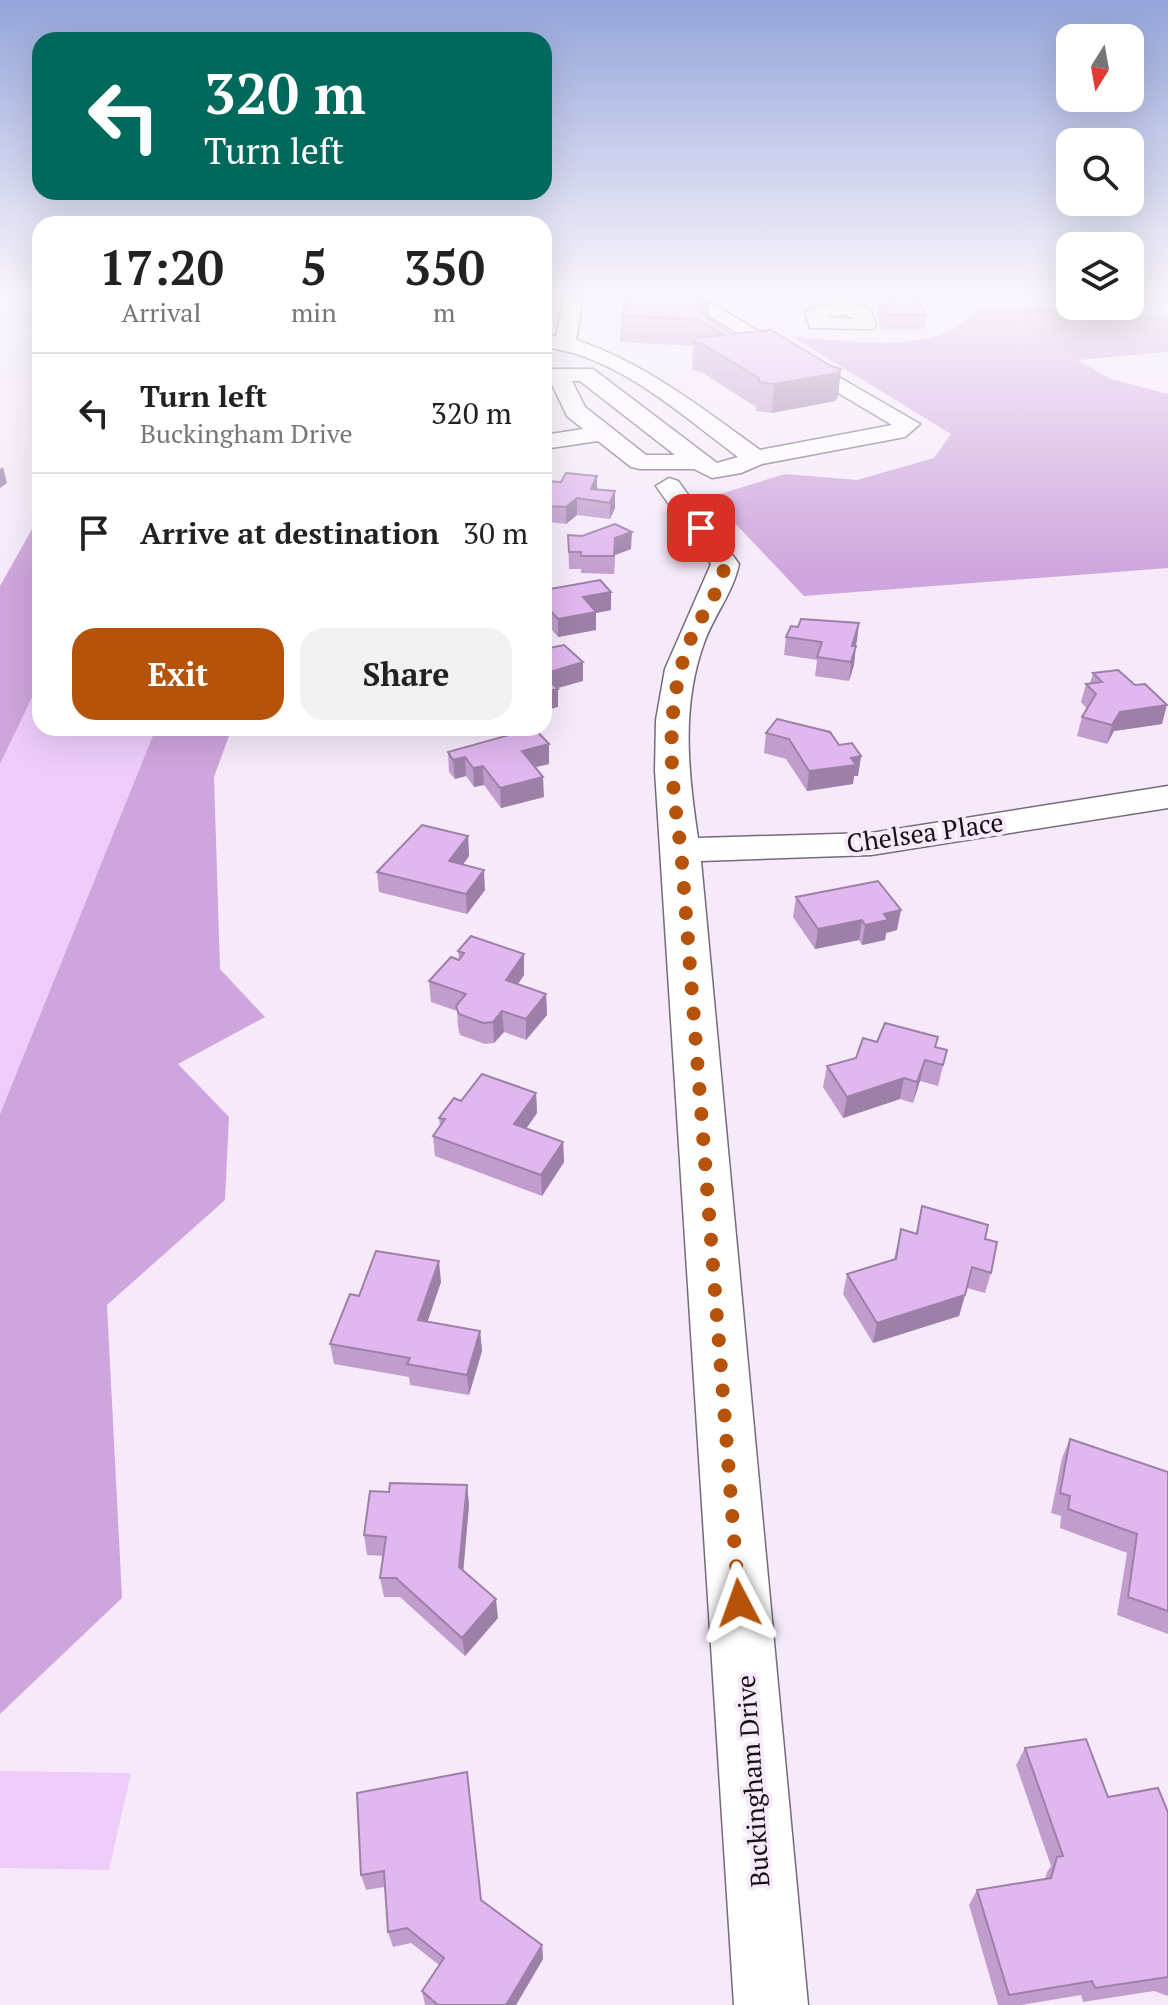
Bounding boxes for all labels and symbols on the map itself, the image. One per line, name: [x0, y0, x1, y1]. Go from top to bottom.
north arrow: [1056, 24, 1144, 112]
pin: [667, 494, 735, 562]
street label: Chelsea Place: [844, 804, 1005, 860]
position arrow: [697, 1561, 781, 1645]
street label: Buckingham Drive: [728, 1674, 776, 1888]

